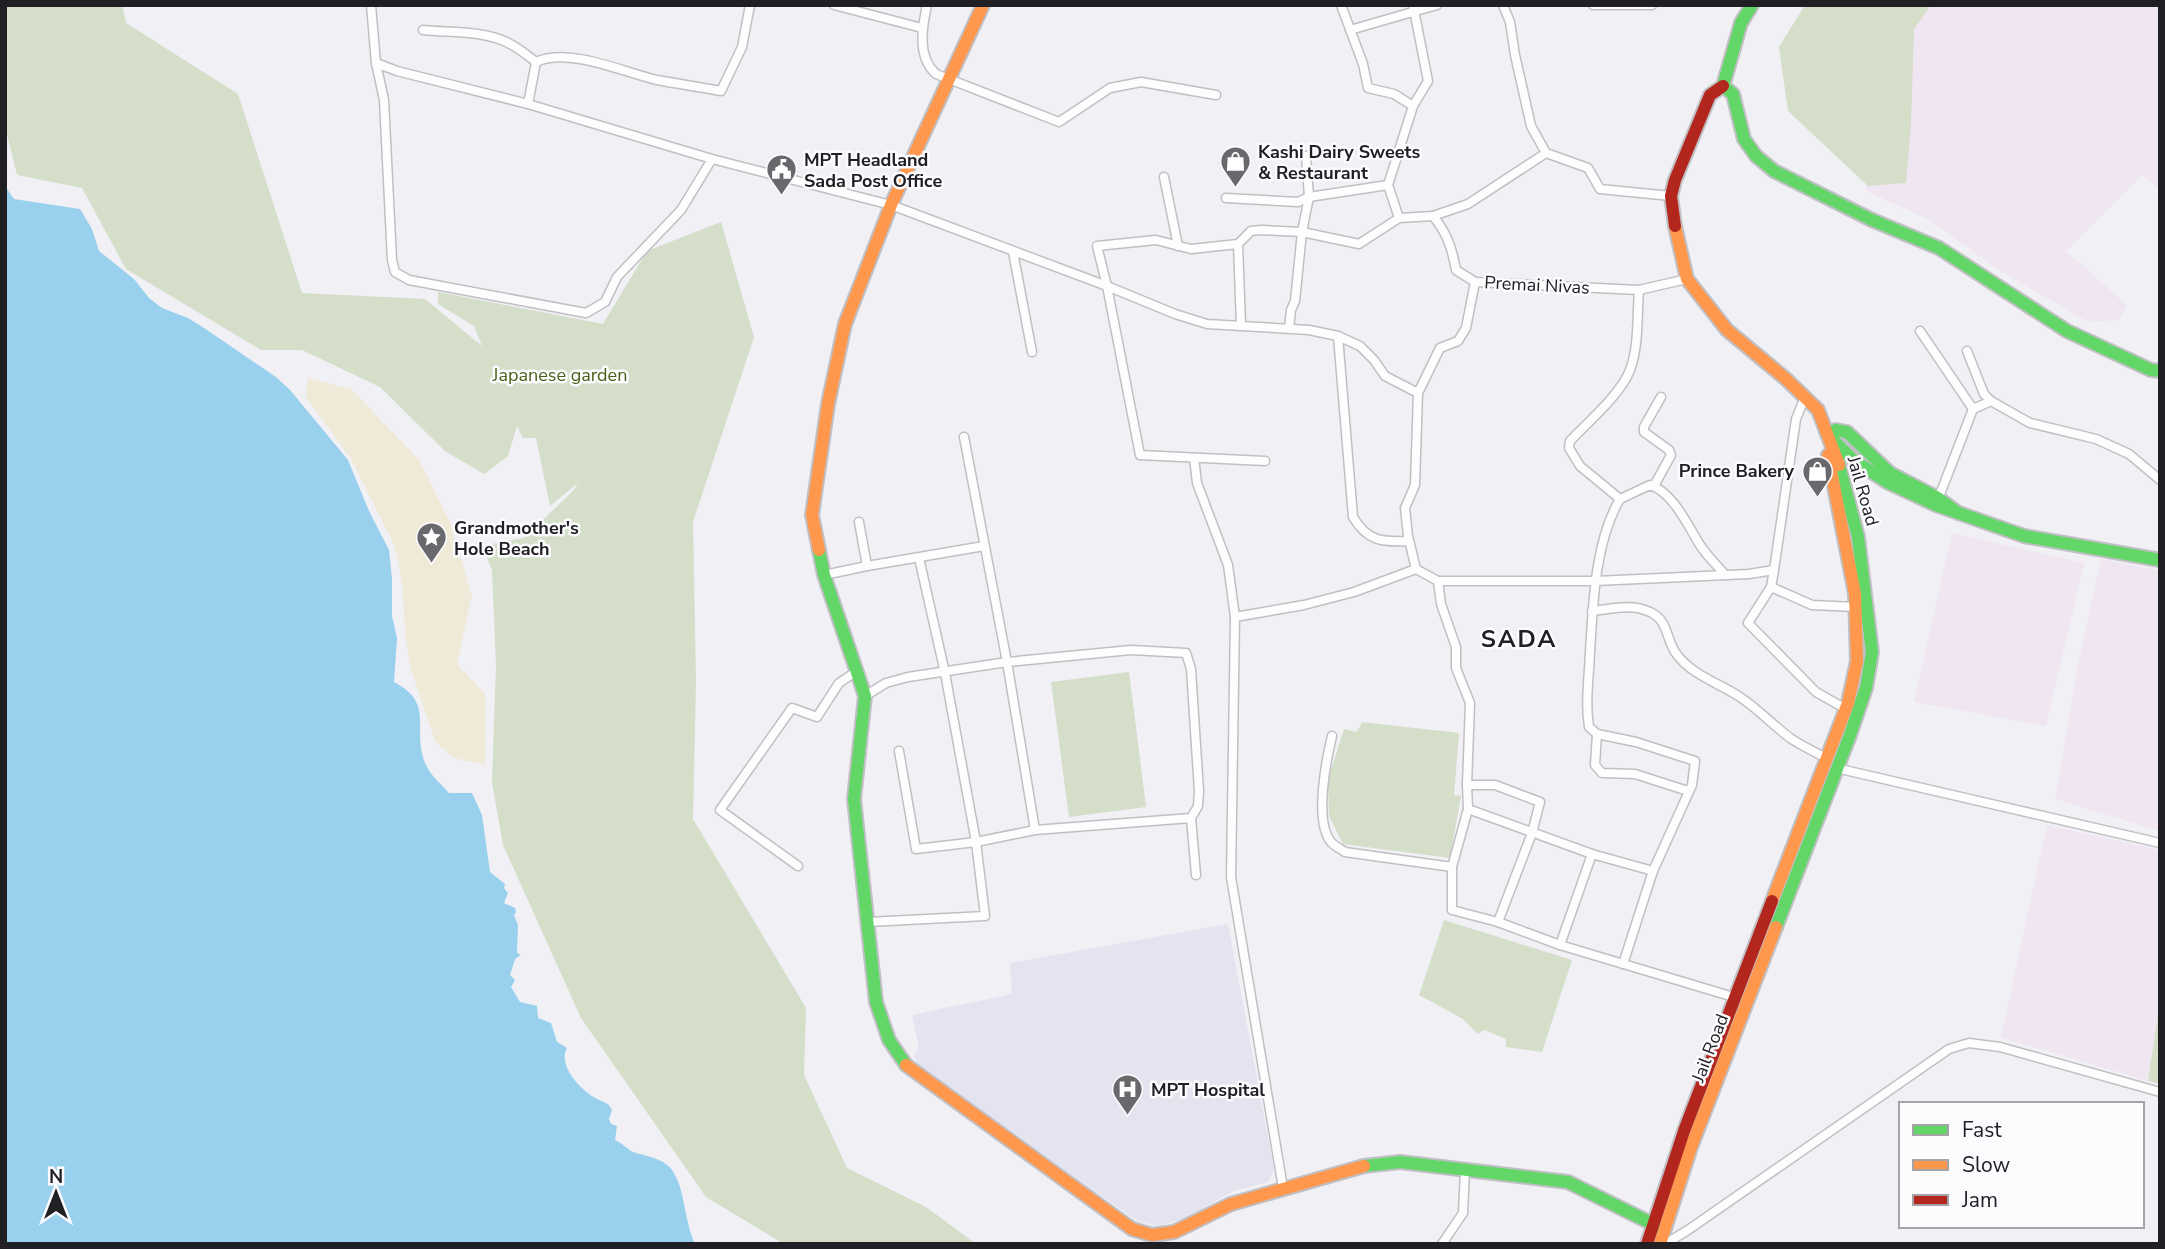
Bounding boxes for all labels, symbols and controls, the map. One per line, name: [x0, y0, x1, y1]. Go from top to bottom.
place label: Kashi Dairy Sweets & Restaurant: [1258, 140, 1420, 185]
shop icon: Kashi Dairy Sweets & Restaurant: [1218, 145, 1252, 189]
place label: MPT Headland Sada Post Office: [804, 148, 942, 193]
public building icon: MPT Headland Sada Post Office: [764, 153, 798, 197]
street label: Premai Nivas: [1484, 270, 1590, 300]
park label: Japanese garden: [492, 363, 627, 387]
street label: Jail Road: [1841, 452, 1884, 529]
shop icon: Prince Bakery: [1800, 454, 1834, 498]
place label: Prince Bakery: [1679, 459, 1795, 483]
place label: Grandmother's Hole Beach: [454, 516, 579, 561]
place icon: Grandmother's Hole Beach: [414, 521, 448, 565]
district label: SADA: [1481, 623, 1557, 655]
street label: Jail Road: [1686, 1010, 1734, 1087]
hospital icon: MPT Hospital: [1111, 1073, 1145, 1117]
place label: MPT Hospital: [1151, 1078, 1265, 1102]
legend: [1899, 1102, 2144, 1228]
text: Fast: [1962, 1116, 2002, 1144]
text: Slow: [1962, 1151, 2011, 1179]
north arrow: [21, 1158, 91, 1228]
text: N: [49, 1164, 63, 1190]
text: Jam: [1961, 1186, 1998, 1214]

